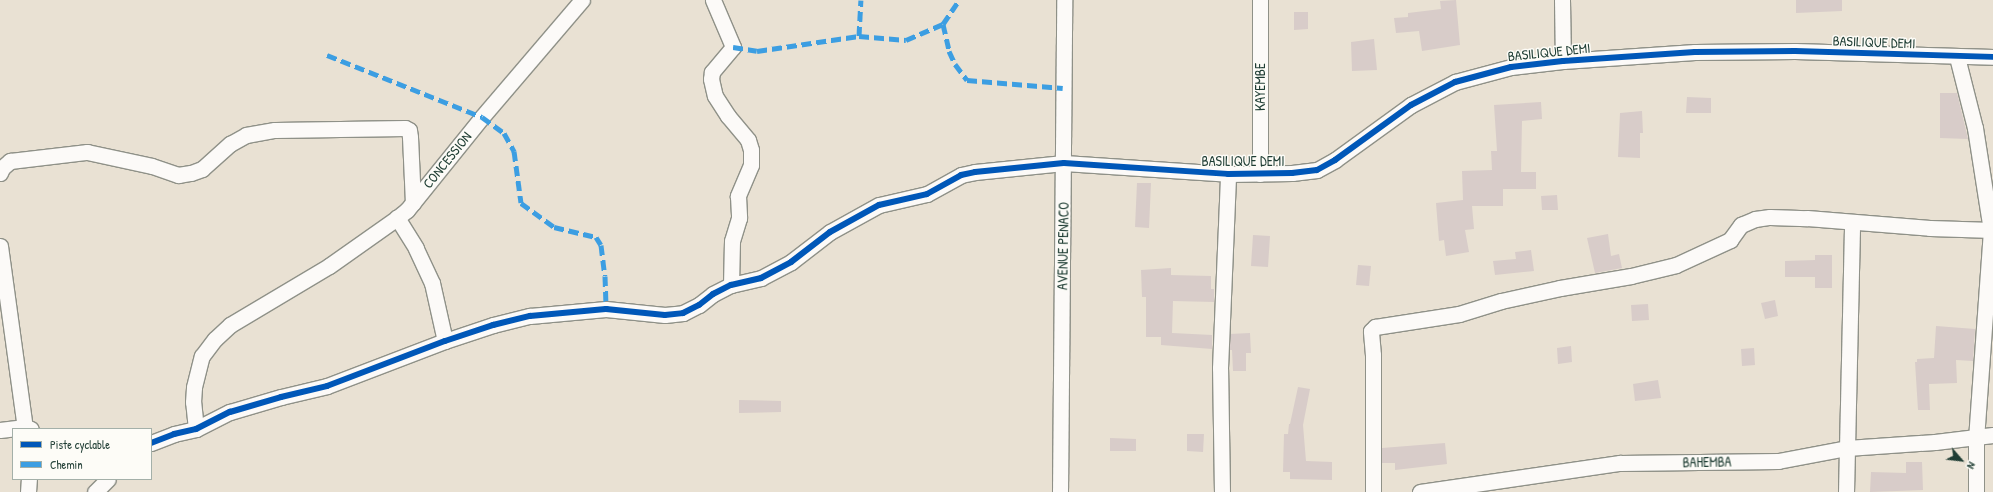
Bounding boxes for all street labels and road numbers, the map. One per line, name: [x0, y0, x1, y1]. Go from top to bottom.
street label: BASILIQUE DEMI: [1832, 32, 1916, 52]
street label: BASILIQUE DEMI: [1507, 39, 1591, 65]
street label: KAYEMBE: [1252, 63, 1268, 111]
street label: CONCESSION: [419, 128, 475, 192]
street label: BASILIQUE DEMI: [1202, 153, 1284, 169]
street label: AVENUE PENACO: [1054, 202, 1072, 290]
street label: BAHEMBA: [1682, 453, 1732, 471]

